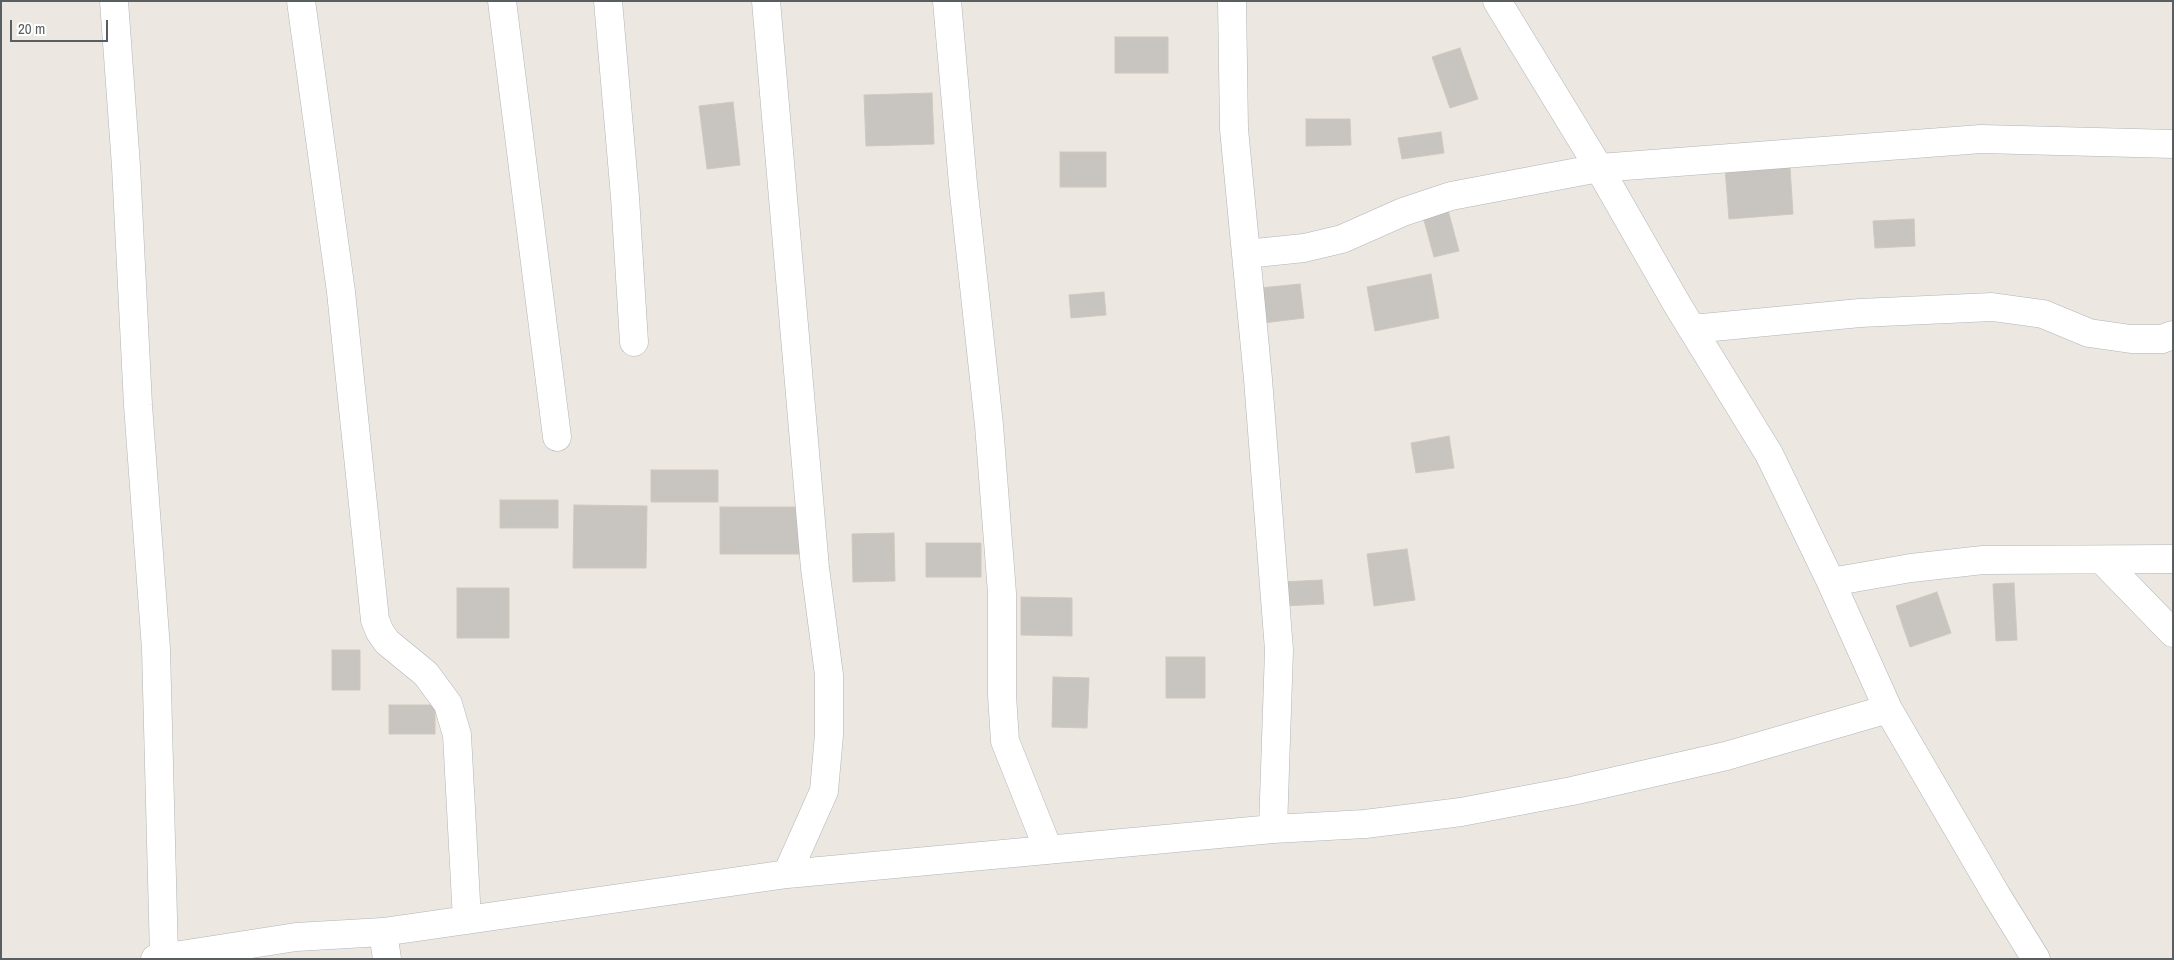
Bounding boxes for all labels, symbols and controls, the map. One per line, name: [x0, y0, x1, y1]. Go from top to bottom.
scale bar: [12, 10, 110, 42]
text: 20 m: [18, 18, 45, 39]

